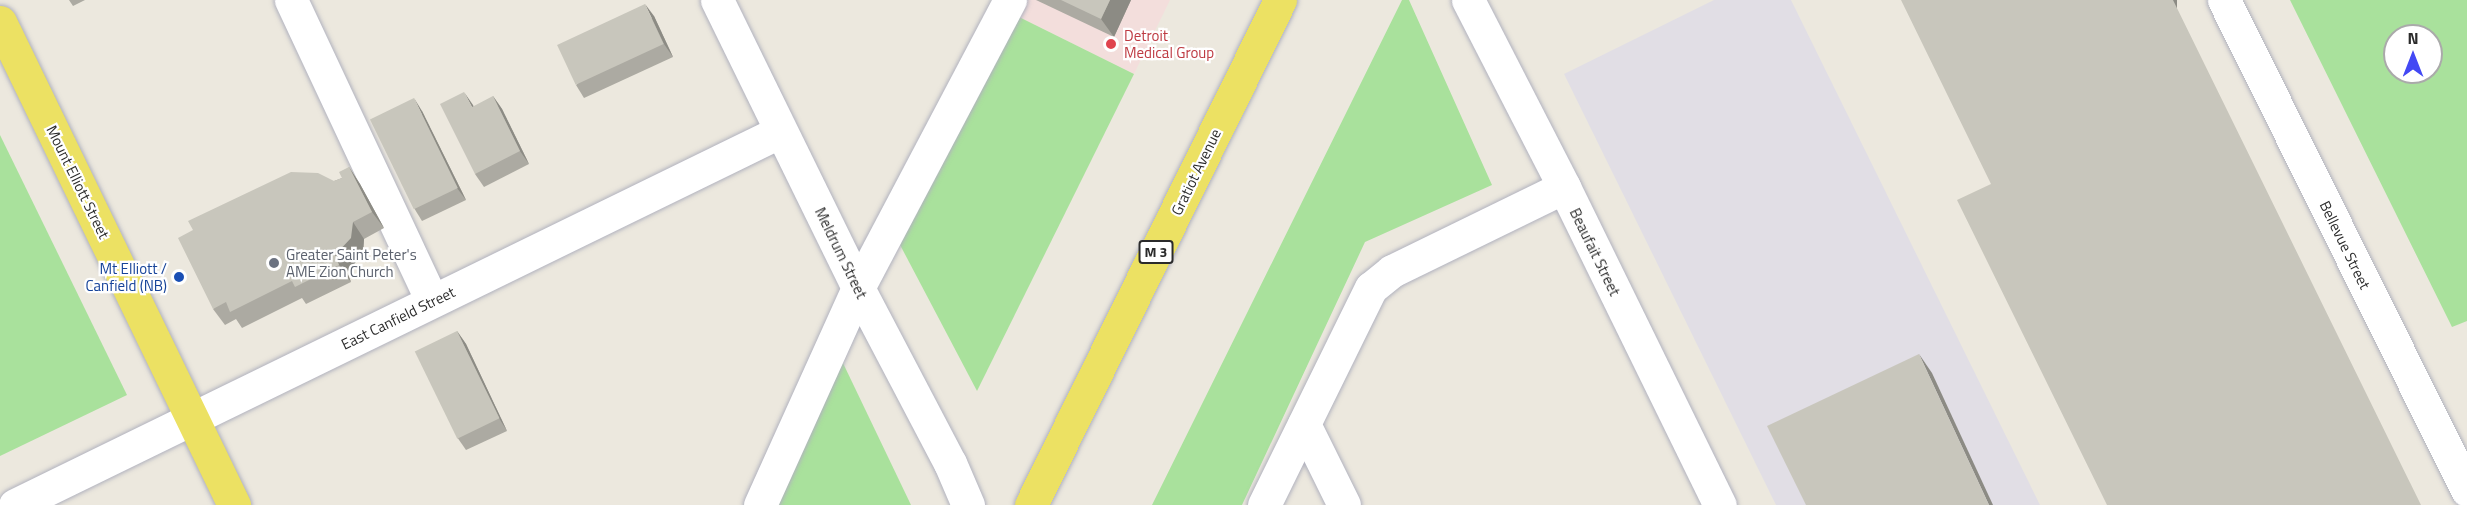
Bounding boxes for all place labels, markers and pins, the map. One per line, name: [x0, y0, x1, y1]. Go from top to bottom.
place label: Detroit Medical Group: [1124, 26, 1214, 61]
marker: Detroit Medical Group: [1102, 35, 1120, 53]
place label: Greater Saint Peter's AME Zion Church: [286, 245, 417, 280]
marker: Greater Saint Peter's AME Zion Church: [267, 256, 281, 270]
place label: Mt Elliott / Canfield (NB): [85, 259, 167, 294]
marker: Mt Elliott / Canfield (NB): [172, 270, 186, 284]

